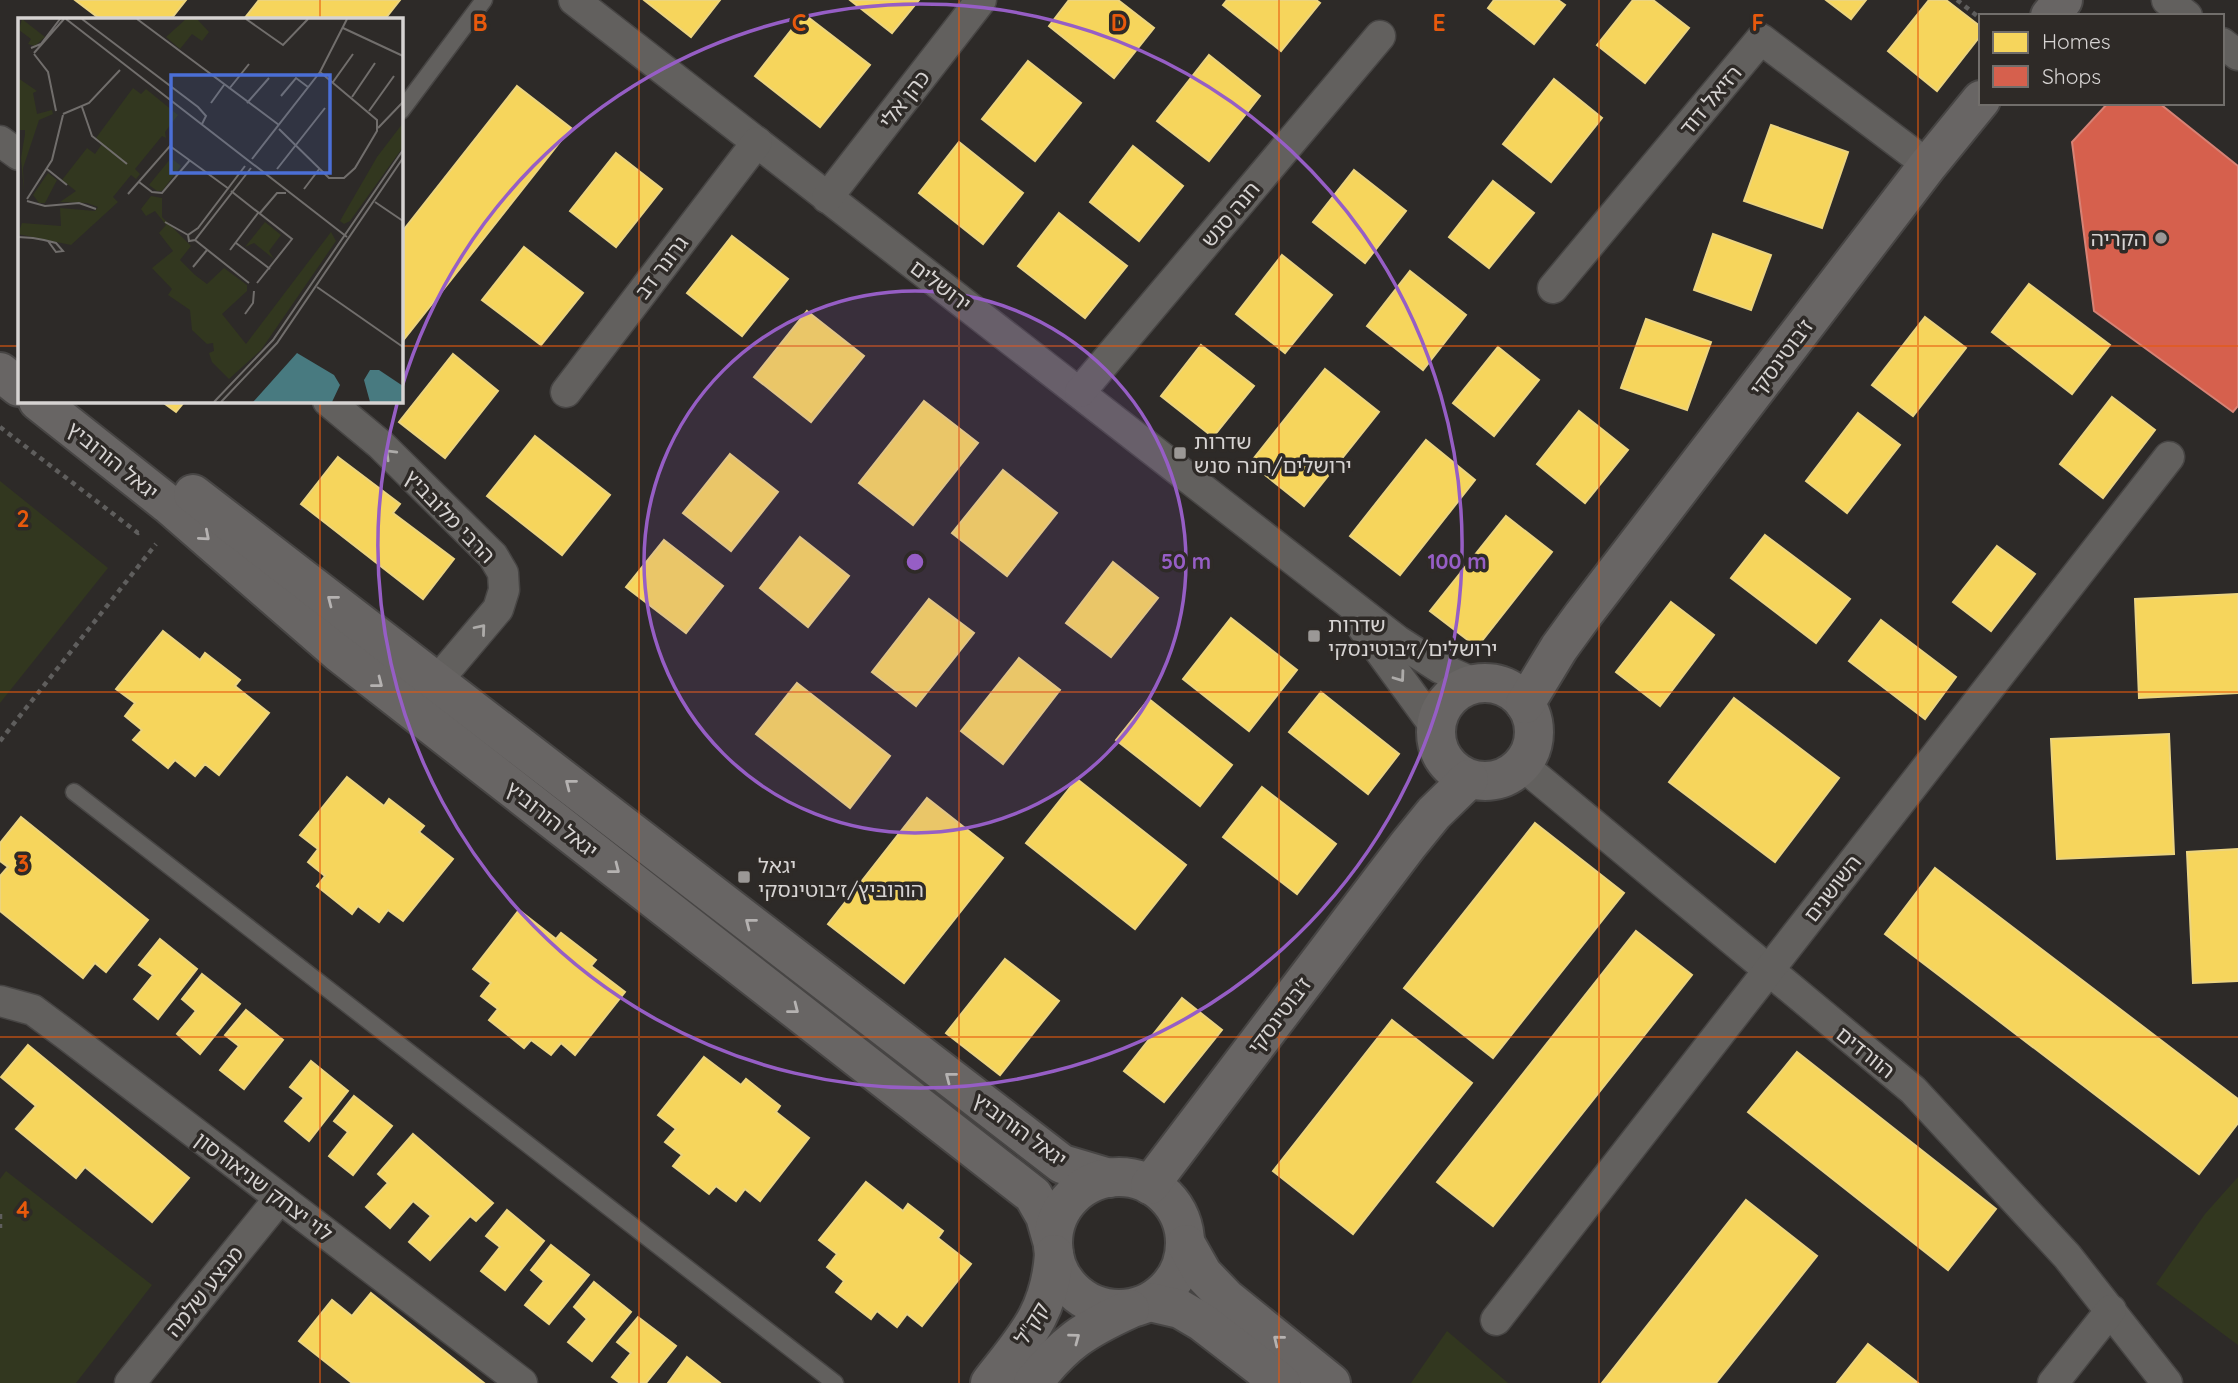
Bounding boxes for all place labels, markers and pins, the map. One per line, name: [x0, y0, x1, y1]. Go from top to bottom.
place label: הקריה: [2091, 225, 2147, 251]
marker: הקריה: [2153, 230, 2169, 246]
place label: שדרות ירושלים/חנה סנש: [1194, 428, 1352, 478]
marker: שדרות ירושלים/חנה סנש: [1172, 445, 1188, 461]
centre of rings: [903, 550, 927, 574]
place label: שדרות ירושלים/ז׳בוטינסקי: [1328, 611, 1497, 661]
marker: שדרות ירושלים/ז׳בוטינסקי: [1306, 628, 1322, 644]
place label: יגאל הורוביץ/ז׳בוטינסקי: [758, 852, 924, 902]
marker: יגאל הורוביץ/ז׳בוטינסקי: [736, 869, 752, 885]

